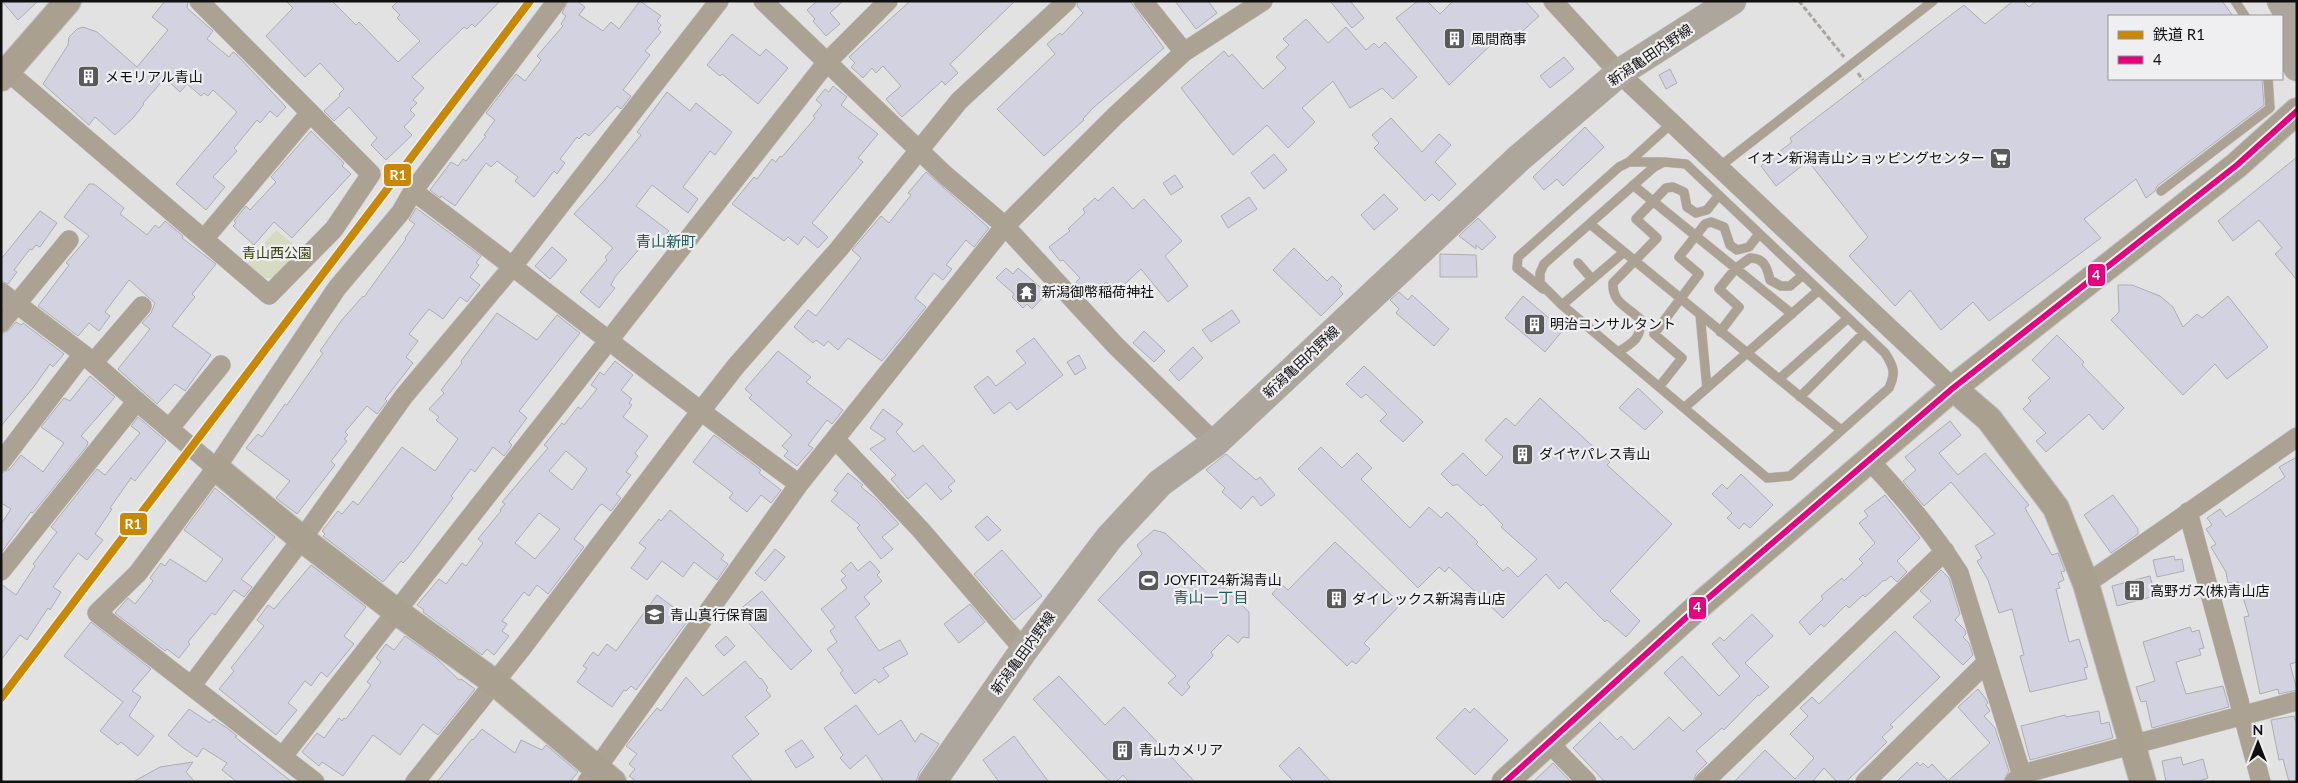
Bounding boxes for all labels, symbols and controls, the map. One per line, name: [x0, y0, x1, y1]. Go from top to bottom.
legend: [2108, 15, 2283, 80]
street label: 新潟亀田内野線: [1604, 20, 1695, 89]
text: 鉄道 R1: [2153, 25, 2205, 43]
building icon: 風間商事: [1443, 27, 1467, 51]
place label: 風間商事: [1471, 30, 1527, 47]
text: 4: [2153, 50, 2162, 68]
building icon: メモリアル青山: [77, 65, 101, 89]
place label: メモリアル青山: [105, 68, 203, 85]
supermarket icon: イオン新潟青山ショッピングセンター: [1989, 146, 2013, 170]
place label: イオン新潟青山ショッピングセンター: [1747, 149, 1985, 166]
line badge: R1: [383, 163, 412, 187]
text: R1: [389, 166, 407, 183]
district label: 青山新町: [636, 232, 696, 250]
park label: 青山西公園: [242, 244, 312, 261]
line badge: 4: [2087, 263, 2106, 287]
text: 4: [2092, 266, 2100, 283]
temple icon: 新潟御幣稲荷神社: [1014, 280, 1038, 304]
place label: 新潟御幣稲荷神社: [1042, 283, 1154, 300]
building icon: 明治コンサルタント: [1522, 312, 1546, 336]
place label: 明治コンサルタント: [1550, 315, 1676, 332]
street label: 新潟亀田内野線: [1259, 322, 1342, 401]
building icon: ダイヤパレス青山: [1511, 442, 1535, 466]
place label: ダイヤパレス青山: [1539, 445, 1650, 462]
line badge: R1: [119, 512, 148, 536]
text: R1: [124, 515, 142, 532]
sports icon: JOYFIT24新潟青山: [1136, 568, 1160, 592]
place label: JOYFIT24新潟青山: [1164, 571, 1282, 588]
building icon: 高野ガス(株)青山店: [2122, 579, 2146, 603]
place label: 高野ガス(株)青山店: [2150, 582, 2269, 599]
building icon: ダイレックス新潟青山店: [1324, 587, 1348, 611]
district label: 青山一丁目: [1173, 588, 1249, 606]
place label: ダイレックス新潟青山店: [1352, 590, 1506, 607]
line badge: 4: [1688, 596, 1707, 620]
text: 4: [1693, 598, 1701, 615]
school or university icon: 青山真行保育園: [642, 603, 666, 627]
place label: 青山真行保育園: [670, 606, 768, 623]
street label: 新潟亀田内野線: [987, 608, 1058, 697]
north arrow: [2233, 718, 2283, 768]
text: N: [2253, 721, 2263, 738]
building icon: 青山カメリア: [1111, 738, 1135, 762]
place label: 青山カメリア: [1139, 741, 1223, 758]

